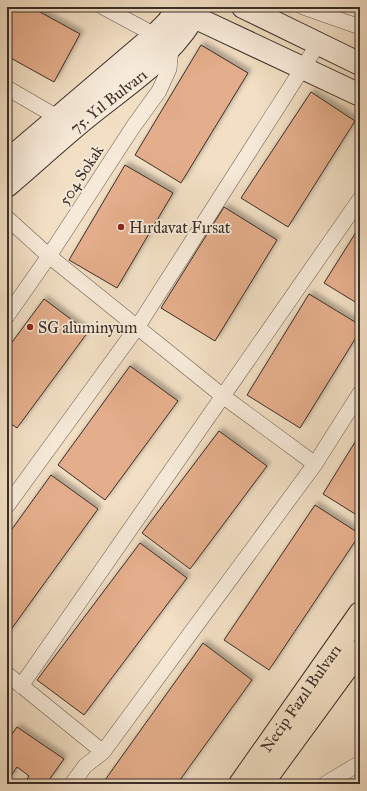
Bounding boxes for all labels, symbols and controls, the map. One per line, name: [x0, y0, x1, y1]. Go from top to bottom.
street label: 75. Yıl Bulvarı: [66, 64, 151, 137]
street label: 504 Sokak: [55, 141, 108, 209]
place label: Hırdavat Fırsat: [129, 218, 231, 237]
marker: Hırdavat Fırsat: [116, 222, 126, 232]
place label: SG aluminyum: [38, 318, 138, 337]
marker: SG aluminyum: [25, 322, 35, 332]
street label: Necip Fazıl Bulvarı: [256, 640, 345, 756]

